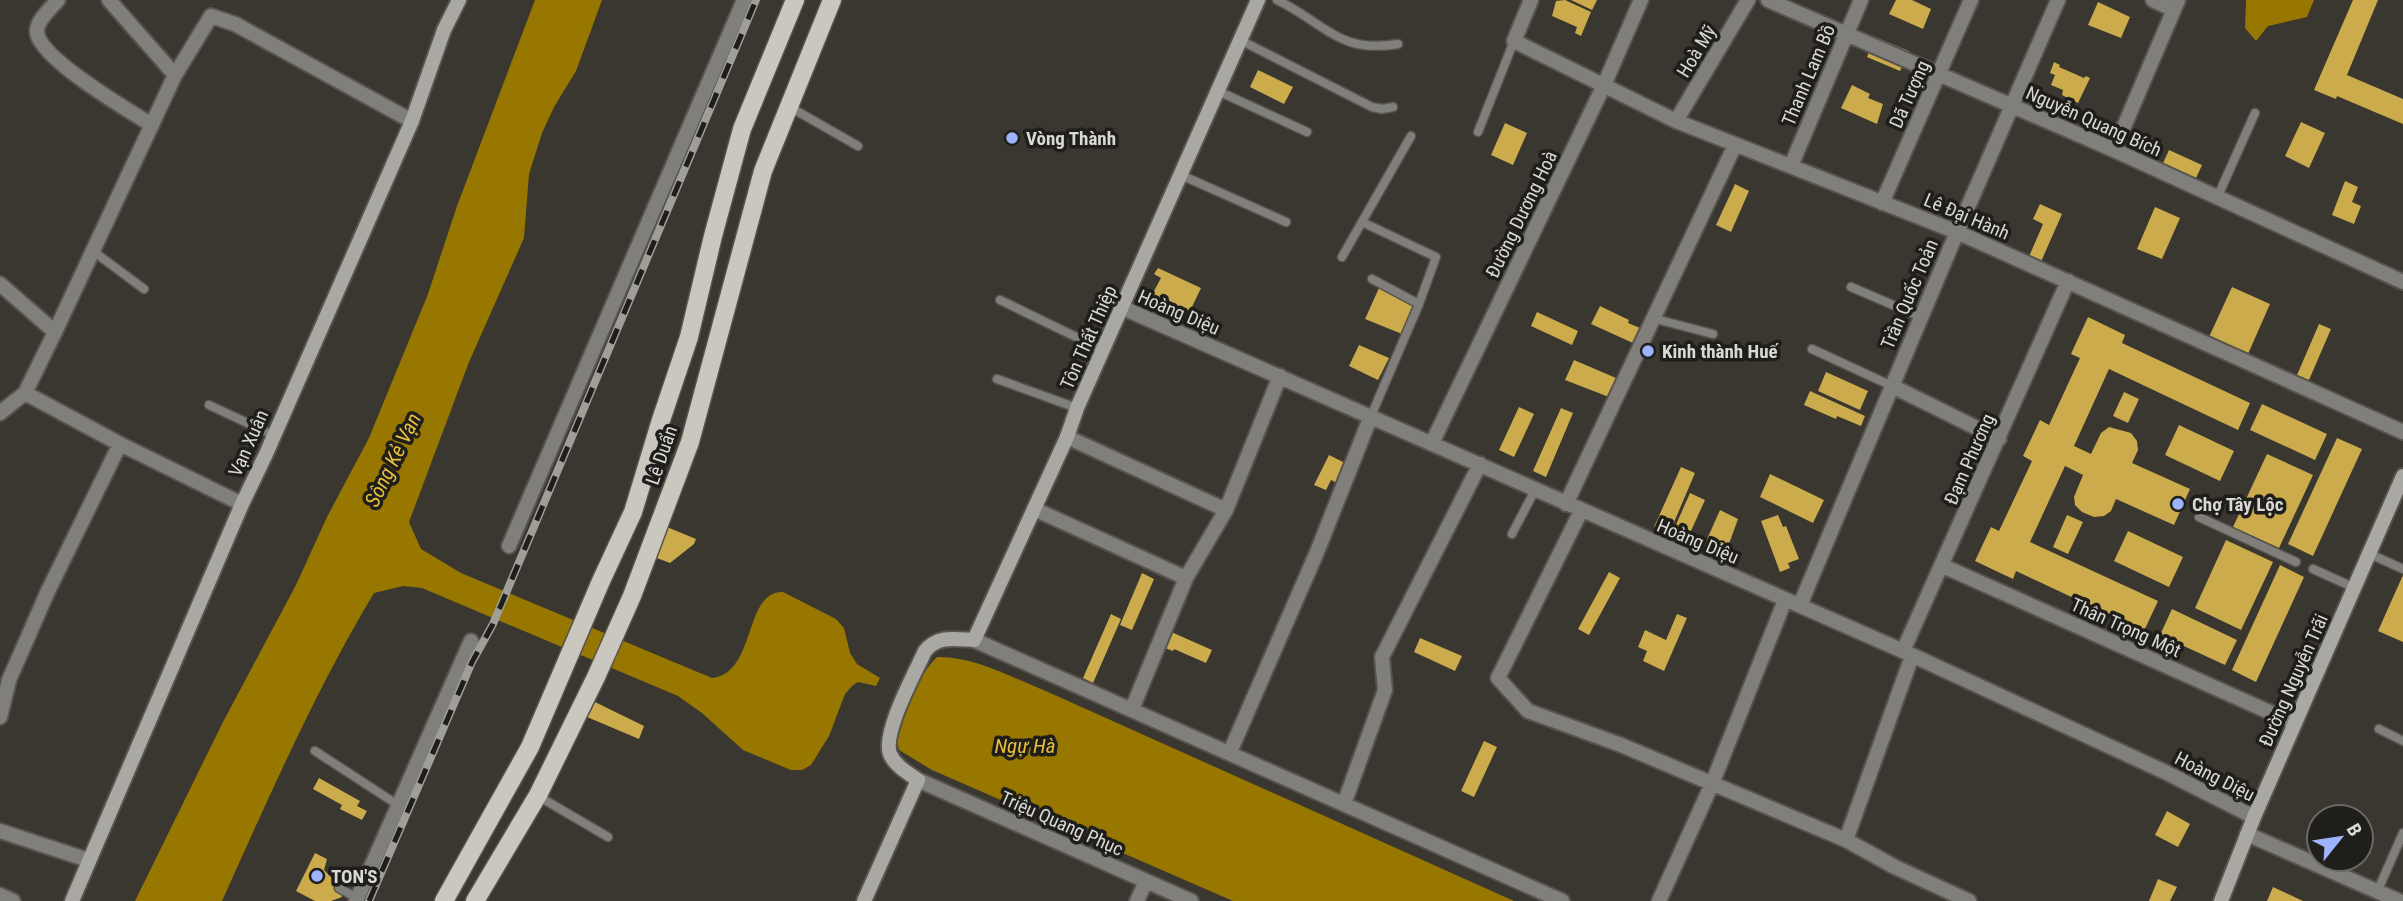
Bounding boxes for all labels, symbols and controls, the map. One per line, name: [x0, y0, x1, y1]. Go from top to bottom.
street label: Hoà Mỹ: [1672, 21, 1721, 82]
street label: Thanh Lam Bồ: [1777, 21, 1840, 129]
street label: Dã Tượng: [1884, 57, 1935, 132]
street label: Nguyễn Quang Bích: [2022, 81, 2165, 162]
place label: Vòng Thành: [1026, 127, 1116, 150]
marker: Vòng Thành: [1004, 130, 1020, 146]
street label: Đường Dương Hoà: [1481, 147, 1562, 281]
street label: Lê Đại Hành: [1921, 188, 2013, 245]
street label: Trần Quốc Toản: [1876, 236, 1943, 353]
street label: Tôn Thất Thiệp: [1055, 282, 1122, 393]
street label: Hoàng Diệu: [1134, 285, 1223, 340]
place label: Kinh thành Huế: [1662, 340, 1780, 363]
marker: Kinh thành Huế: [1640, 343, 1656, 359]
street label: Vạn Xuân: [224, 406, 273, 480]
water label: Sông Kẻ Vạn: [360, 409, 426, 511]
street label: Đạm Phương: [1939, 410, 2000, 508]
street label: Lê Duẩn: [641, 423, 682, 488]
place label: Chợ Tây Lộc: [2192, 493, 2284, 516]
marker: Chợ Tây Lộc: [2170, 496, 2186, 512]
street label: Hoàng Diệu: [1653, 514, 1742, 569]
street label: Thân Trọng Một: [2067, 593, 2184, 662]
street label: Đường Nguyễn Trãi: [2254, 610, 2333, 750]
water label: Ngự Hà: [994, 734, 1056, 758]
street label: Hoàng Diệu: [2171, 747, 2259, 806]
street label: Triệu Quang Phục: [997, 786, 1127, 861]
north arrow: [2305, 803, 2375, 873]
text: B: [2342, 819, 2367, 840]
place label: TON'S: [331, 865, 377, 888]
marker: TON'S: [309, 868, 325, 884]

